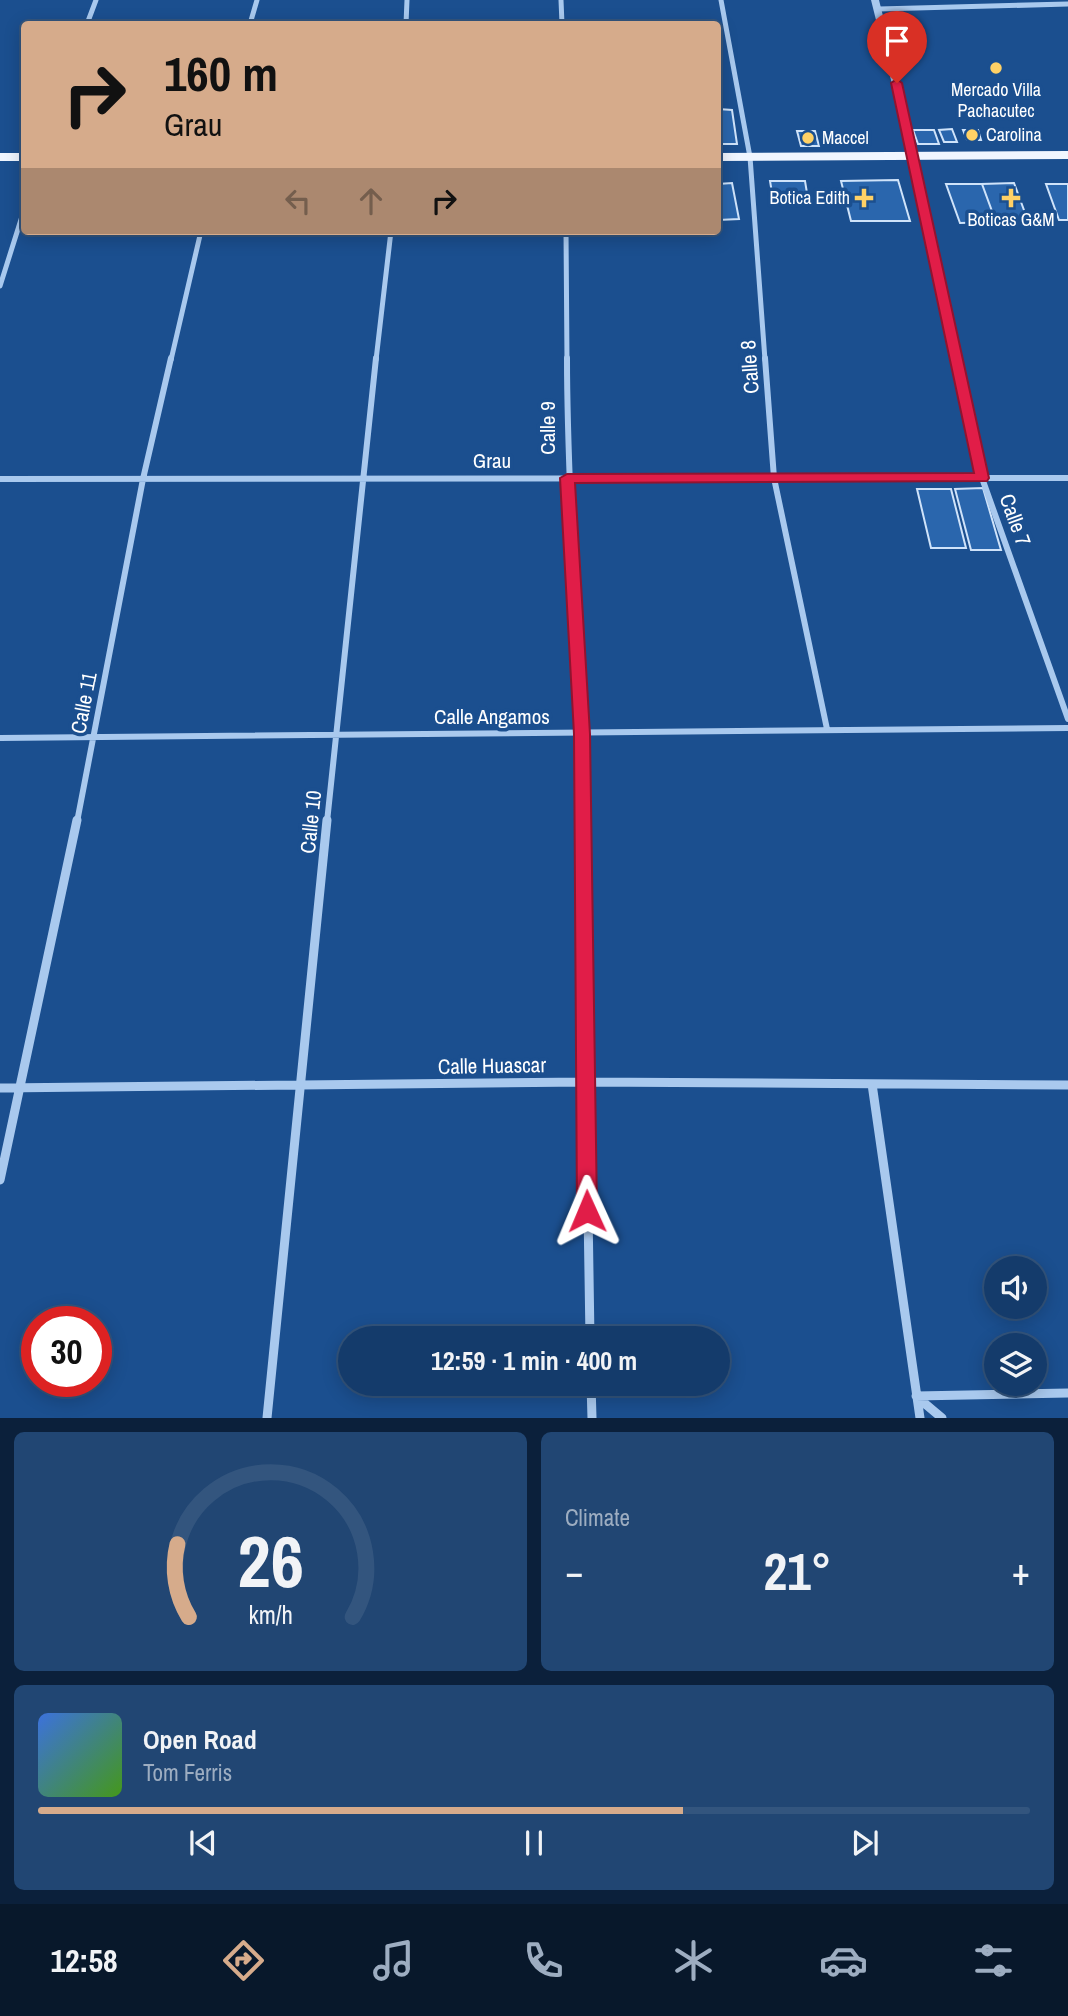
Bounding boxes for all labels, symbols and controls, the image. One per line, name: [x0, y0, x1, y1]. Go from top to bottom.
pin: [867, 11, 927, 83]
icon: arrive: [878, 22, 916, 60]
text: 160 m: [164, 40, 278, 106]
icon: right: [49, 49, 140, 140]
marker: Mercado Villa Pachacutec: [988, 60, 1004, 76]
place label: Mercado Villa Pachacutec: [951, 77, 1041, 123]
text: Grau: [164, 103, 222, 146]
place label: Carolina: [986, 122, 1042, 147]
place label: Maccel: [822, 125, 869, 150]
marker: Carolina: [964, 127, 980, 143]
marker: Maccel: [800, 130, 816, 146]
icon: left: [279, 182, 317, 220]
icon: ahead: [352, 182, 390, 220]
icon: right: [425, 182, 463, 220]
place label: Botica Edith: [770, 185, 850, 210]
marker: Botica Edith: [856, 190, 872, 206]
marker: Boticas G&M: [1003, 190, 1019, 206]
place label: Boticas G&M: [968, 207, 1054, 232]
street label: Calle 8: [733, 339, 766, 395]
street label: Calle 9: [533, 401, 562, 455]
street label: Grau: [473, 446, 511, 475]
street label: Calle 7: [993, 490, 1038, 550]
street label: Calle 11: [63, 669, 104, 736]
street label: Calle Angamos: [434, 702, 550, 731]
street label: Calle 10: [293, 789, 328, 855]
street label: Calle Huascar: [438, 1050, 547, 1081]
position arrow: [550, 1174, 624, 1248]
map controls: [984, 1256, 1047, 1396]
button: sound: [984, 1256, 1047, 1319]
speed limit sign: 30: [21, 1306, 112, 1397]
button: layers: [984, 1333, 1047, 1396]
text: 12:59 · 1 min · 400 m: [431, 1343, 637, 1378]
text: Climate: [565, 1502, 630, 1533]
text: 26: [237, 1513, 304, 1611]
text: 21°: [763, 1536, 832, 1606]
text: −: [565, 1546, 583, 1597]
text: +: [1012, 1546, 1030, 1597]
text: km/h: [248, 1598, 293, 1632]
text: Open Road: [143, 1722, 257, 1757]
text: Tom Ferris: [143, 1757, 232, 1788]
icon: previous: [184, 1824, 222, 1862]
icon: pause: [515, 1824, 553, 1862]
icon: next: [846, 1824, 884, 1862]
icon: directions: [219, 1936, 268, 1985]
icon: music: [369, 1936, 418, 1985]
icon: phone: [519, 1936, 568, 1985]
icon: climate: [669, 1936, 718, 1985]
icon: car: [819, 1936, 868, 1985]
icon: filters: [969, 1936, 1018, 1985]
text: 12:58: [50, 1939, 118, 1982]

